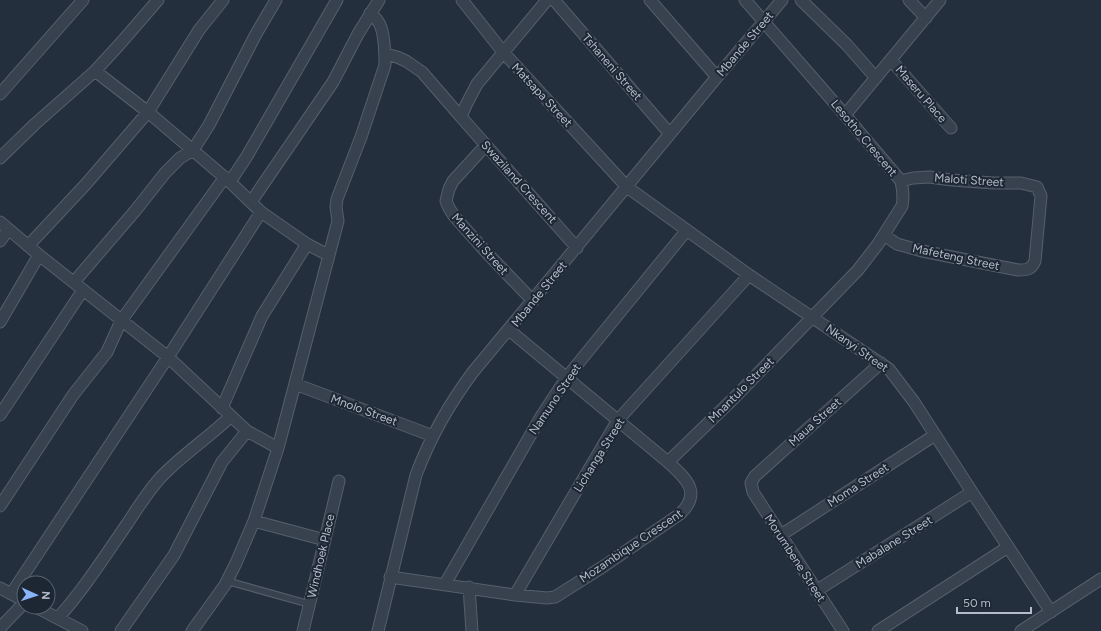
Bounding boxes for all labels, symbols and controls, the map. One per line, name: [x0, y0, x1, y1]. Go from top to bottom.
street label: Mbande Street: [714, 8, 776, 79]
street label: Tshaneni Street: [579, 31, 645, 104]
street label: Matsapa Street: [509, 60, 575, 130]
street label: Maseru Place: [892, 63, 950, 126]
street label: Lesotho Crescent: [828, 97, 900, 179]
street label: Swaziland Crescent: [478, 138, 560, 226]
street label: Maloti Street: [934, 171, 1005, 189]
street label: Manzini Street: [449, 210, 511, 278]
street label: Mafeteng Street: [911, 241, 1001, 273]
street label: Mbande Street: [508, 258, 570, 330]
street label: Nkanyi Street: [823, 321, 891, 375]
street label: Mnantulo Street: [705, 354, 777, 426]
street label: Namuno Street: [526, 360, 584, 437]
street label: Mnolo Street: [329, 391, 400, 429]
street label: Maua Street: [786, 395, 844, 449]
street label: Lichanga Street: [571, 415, 628, 495]
street label: Moma Street: [825, 460, 892, 510]
street label: Mozambique Crescent: [577, 506, 686, 586]
street label: Windhoek Place: [305, 512, 338, 599]
street label: Morumbene Street: [761, 512, 829, 605]
street label: Mabalane Street: [853, 513, 935, 571]
north arrow: [16, 575, 56, 615]
scale bar: [957, 589, 1031, 615]
text: N: [39, 591, 52, 600]
text: 50 m: [963, 596, 991, 610]

